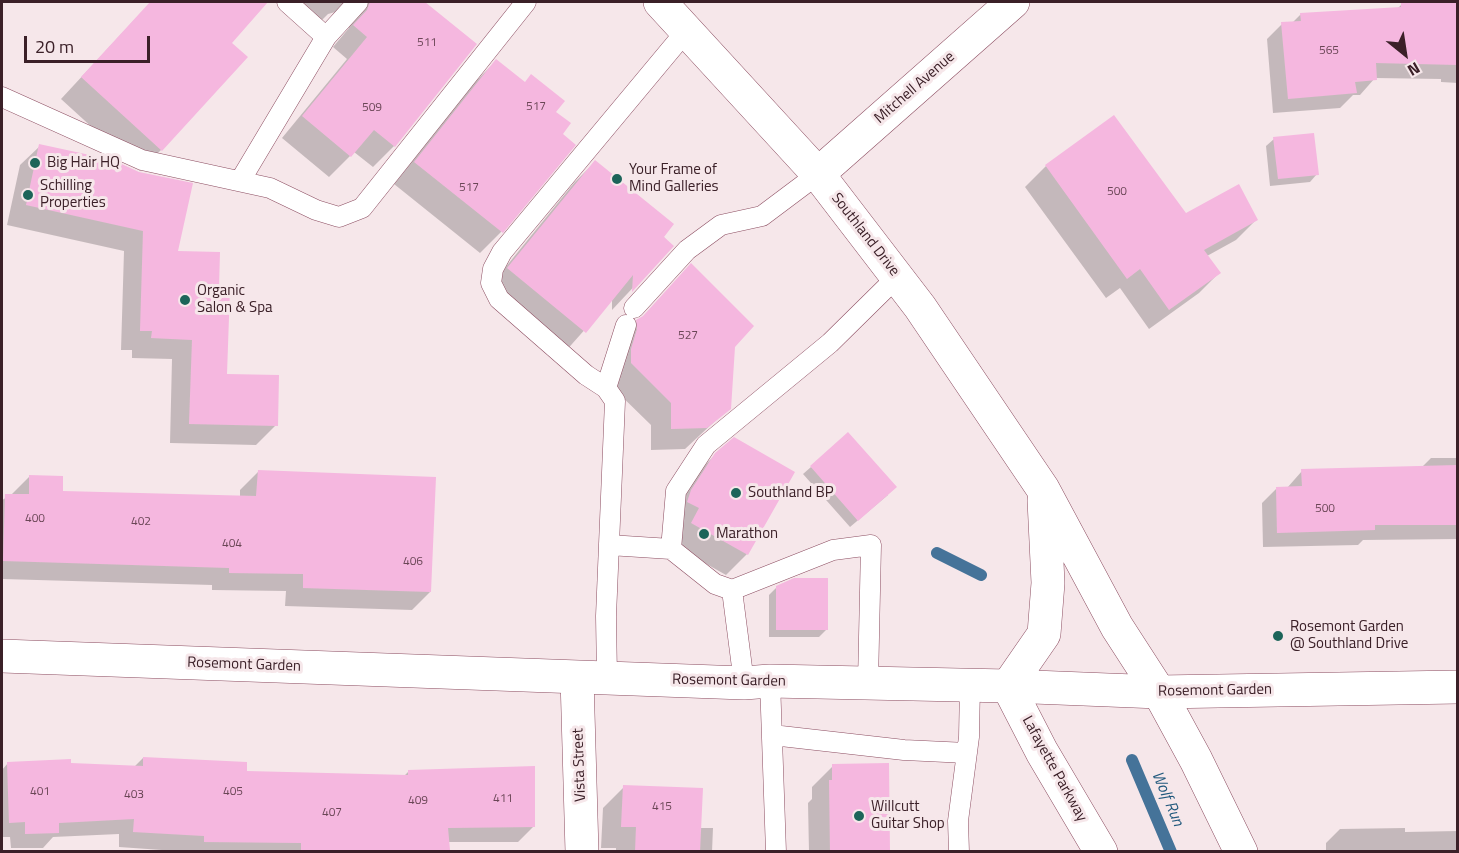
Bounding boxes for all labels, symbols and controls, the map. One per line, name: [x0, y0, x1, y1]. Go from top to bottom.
scale bar: [27, 24, 153, 62]
north arrow: [1375, 24, 1435, 84]
text: 20 m: [35, 33, 74, 60]
house number: 511: [417, 36, 437, 50]
house number: 565: [1319, 44, 1339, 58]
street label: Mitchell Avenue: [871, 48, 959, 128]
text: N: [1403, 56, 1425, 83]
house number: 517: [526, 100, 546, 114]
house number: 509: [362, 101, 382, 115]
place label: Big Hair HQ: [47, 154, 120, 172]
marker: Big Hair HQ: [28, 156, 42, 170]
place label: Your Frame of Mind Galleries: [629, 161, 718, 196]
marker: Your Frame of Mind Galleries: [610, 172, 624, 186]
place label: Schilling Properties: [40, 177, 106, 212]
house number: 517: [459, 181, 479, 195]
house number: 500: [1107, 185, 1127, 199]
marker: Schilling Properties: [21, 188, 35, 202]
street label: Southland Drive: [827, 190, 903, 280]
place label: Organic Salon & Spa: [197, 282, 273, 317]
marker: Organic Salon & Spa: [178, 293, 192, 307]
house number: 527: [678, 329, 698, 343]
place label: Southland BP: [748, 484, 834, 502]
marker: Southland BP: [729, 486, 743, 500]
house number: 500: [1315, 502, 1335, 516]
house number: 400: [25, 512, 45, 526]
house number: 402: [131, 515, 151, 529]
place label: Marathon: [716, 525, 778, 543]
marker: Marathon: [697, 527, 711, 541]
house number: 404: [222, 537, 242, 551]
house number: 406: [403, 555, 423, 569]
place label: Rosemont Garden @ Southland Drive: [1290, 618, 1408, 653]
marker: Rosemont Garden @ Southland Drive: [1271, 629, 1285, 643]
street label: Rosemont Garden: [187, 654, 301, 676]
street label: Rosemont Garden: [672, 671, 786, 691]
street label: Rosemont Garden: [1158, 681, 1272, 701]
street label: Lafayette Parkway: [1018, 713, 1090, 825]
street label: Vista Street: [570, 728, 590, 802]
water label: Wolf Run: [1147, 769, 1187, 829]
house number: 401: [30, 785, 50, 799]
house number: 405: [223, 785, 243, 799]
house number: 403: [124, 788, 144, 802]
house number: 411: [493, 792, 513, 806]
house number: 409: [408, 794, 428, 808]
place label: Willcutt Guitar Shop: [871, 798, 945, 833]
house number: 415: [652, 800, 672, 814]
house number: 407: [322, 806, 342, 820]
marker: Willcutt Guitar Shop: [852, 809, 866, 823]

